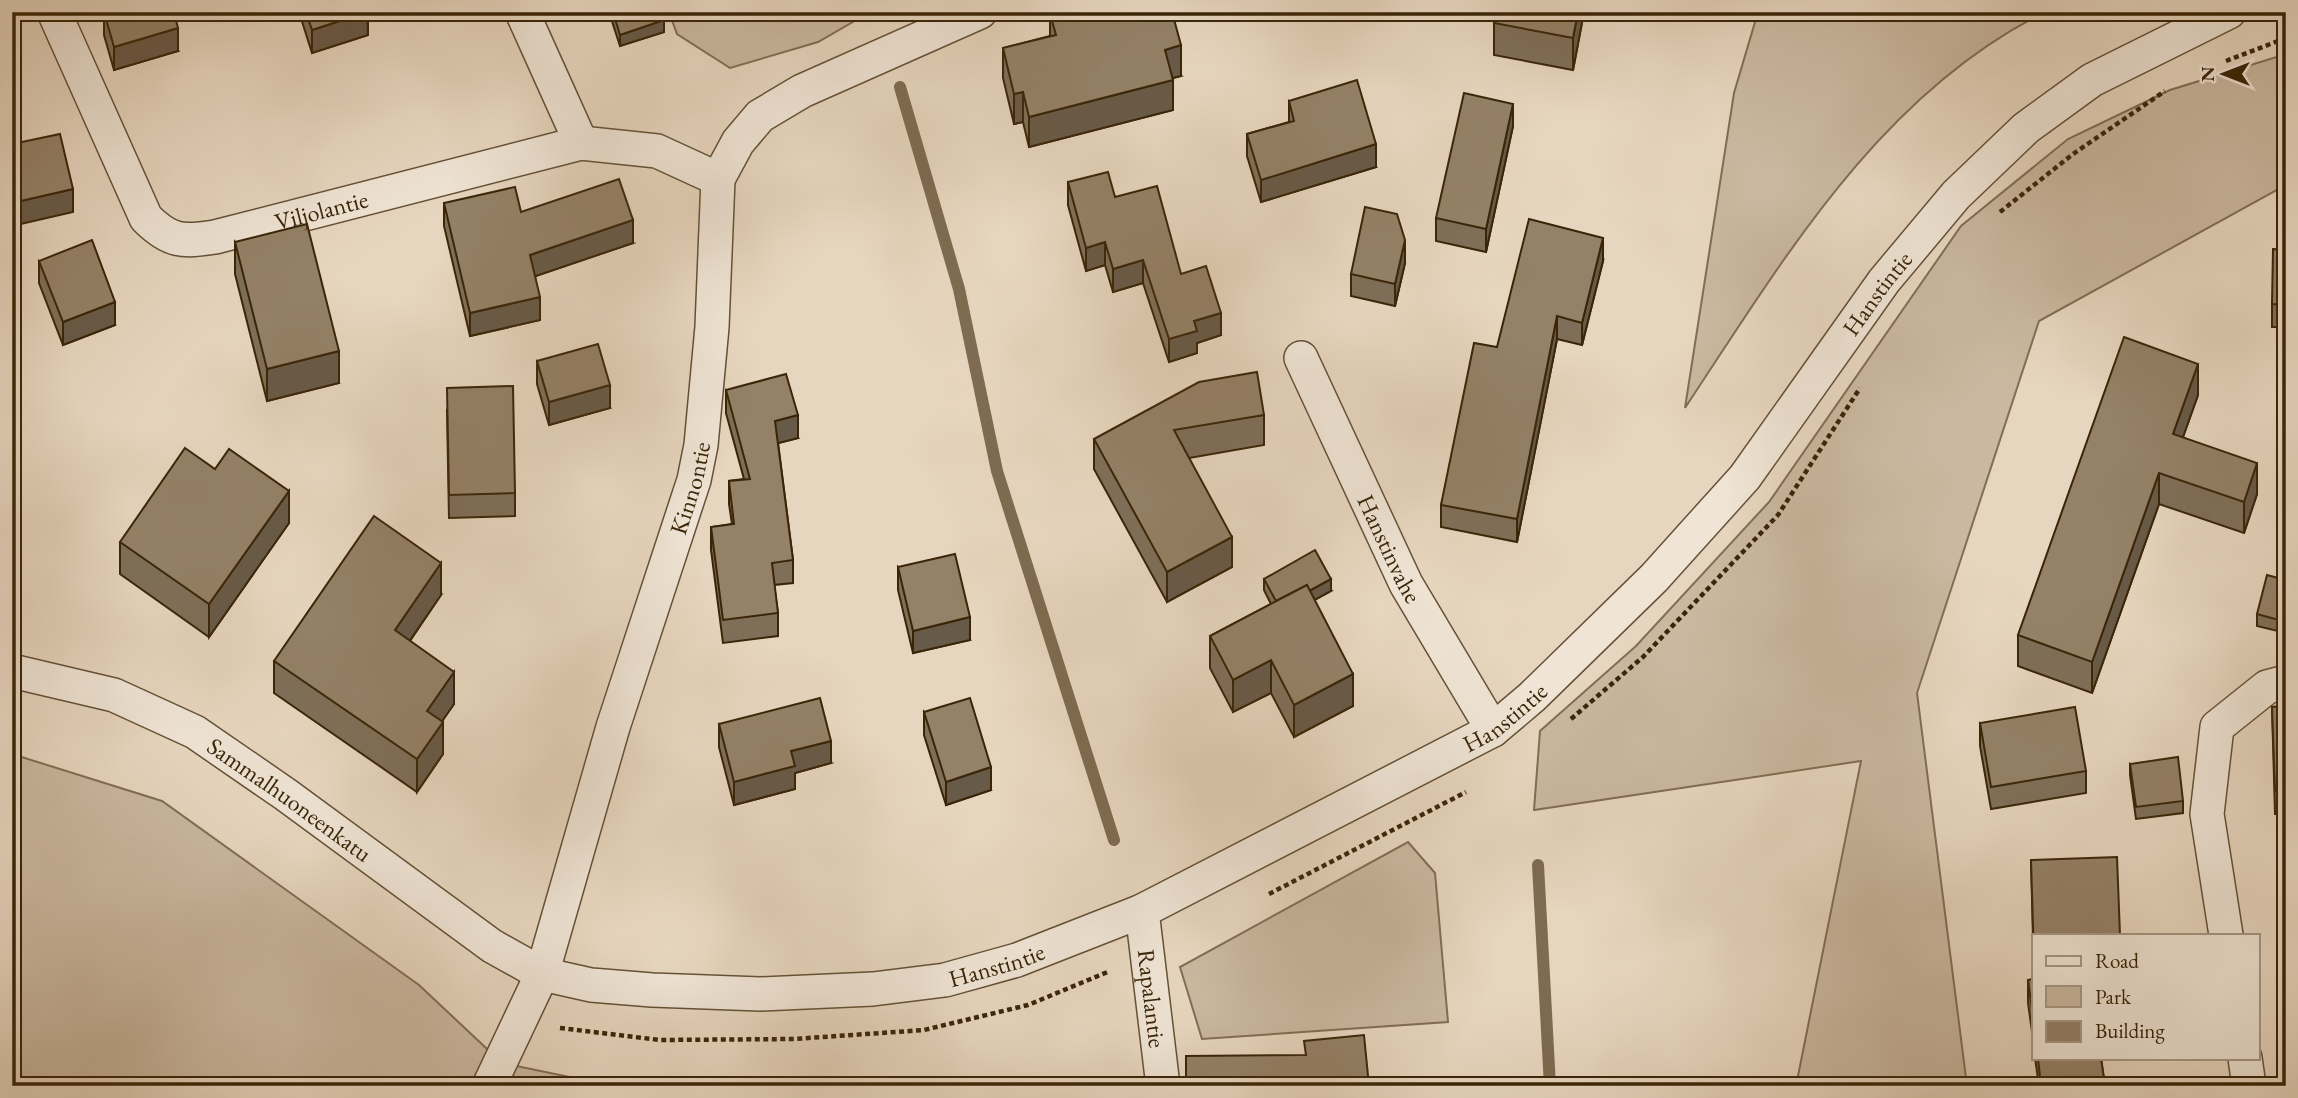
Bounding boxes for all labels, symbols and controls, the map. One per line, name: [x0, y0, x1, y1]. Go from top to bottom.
north arrow: [2190, 38, 2260, 108]
text: N: [2195, 66, 2220, 82]
street label: Viljolantie: [271, 183, 371, 237]
street label: Hanstintie: [1835, 244, 1918, 342]
street label: Kinnontie: [662, 439, 717, 538]
street label: Hanstinvahe: [1351, 489, 1429, 608]
street label: Hanstintie: [1457, 676, 1553, 759]
street label: Sammalhuoneenkatu: [201, 730, 379, 869]
legend: [2032, 934, 2260, 1060]
street label: Hanstintie: [945, 935, 1049, 994]
street label: Rapalantie: [1131, 947, 1174, 1049]
text: Road: [2095, 947, 2139, 974]
text: Park: [2095, 983, 2132, 1010]
text: Building: [2095, 1017, 2165, 1044]

